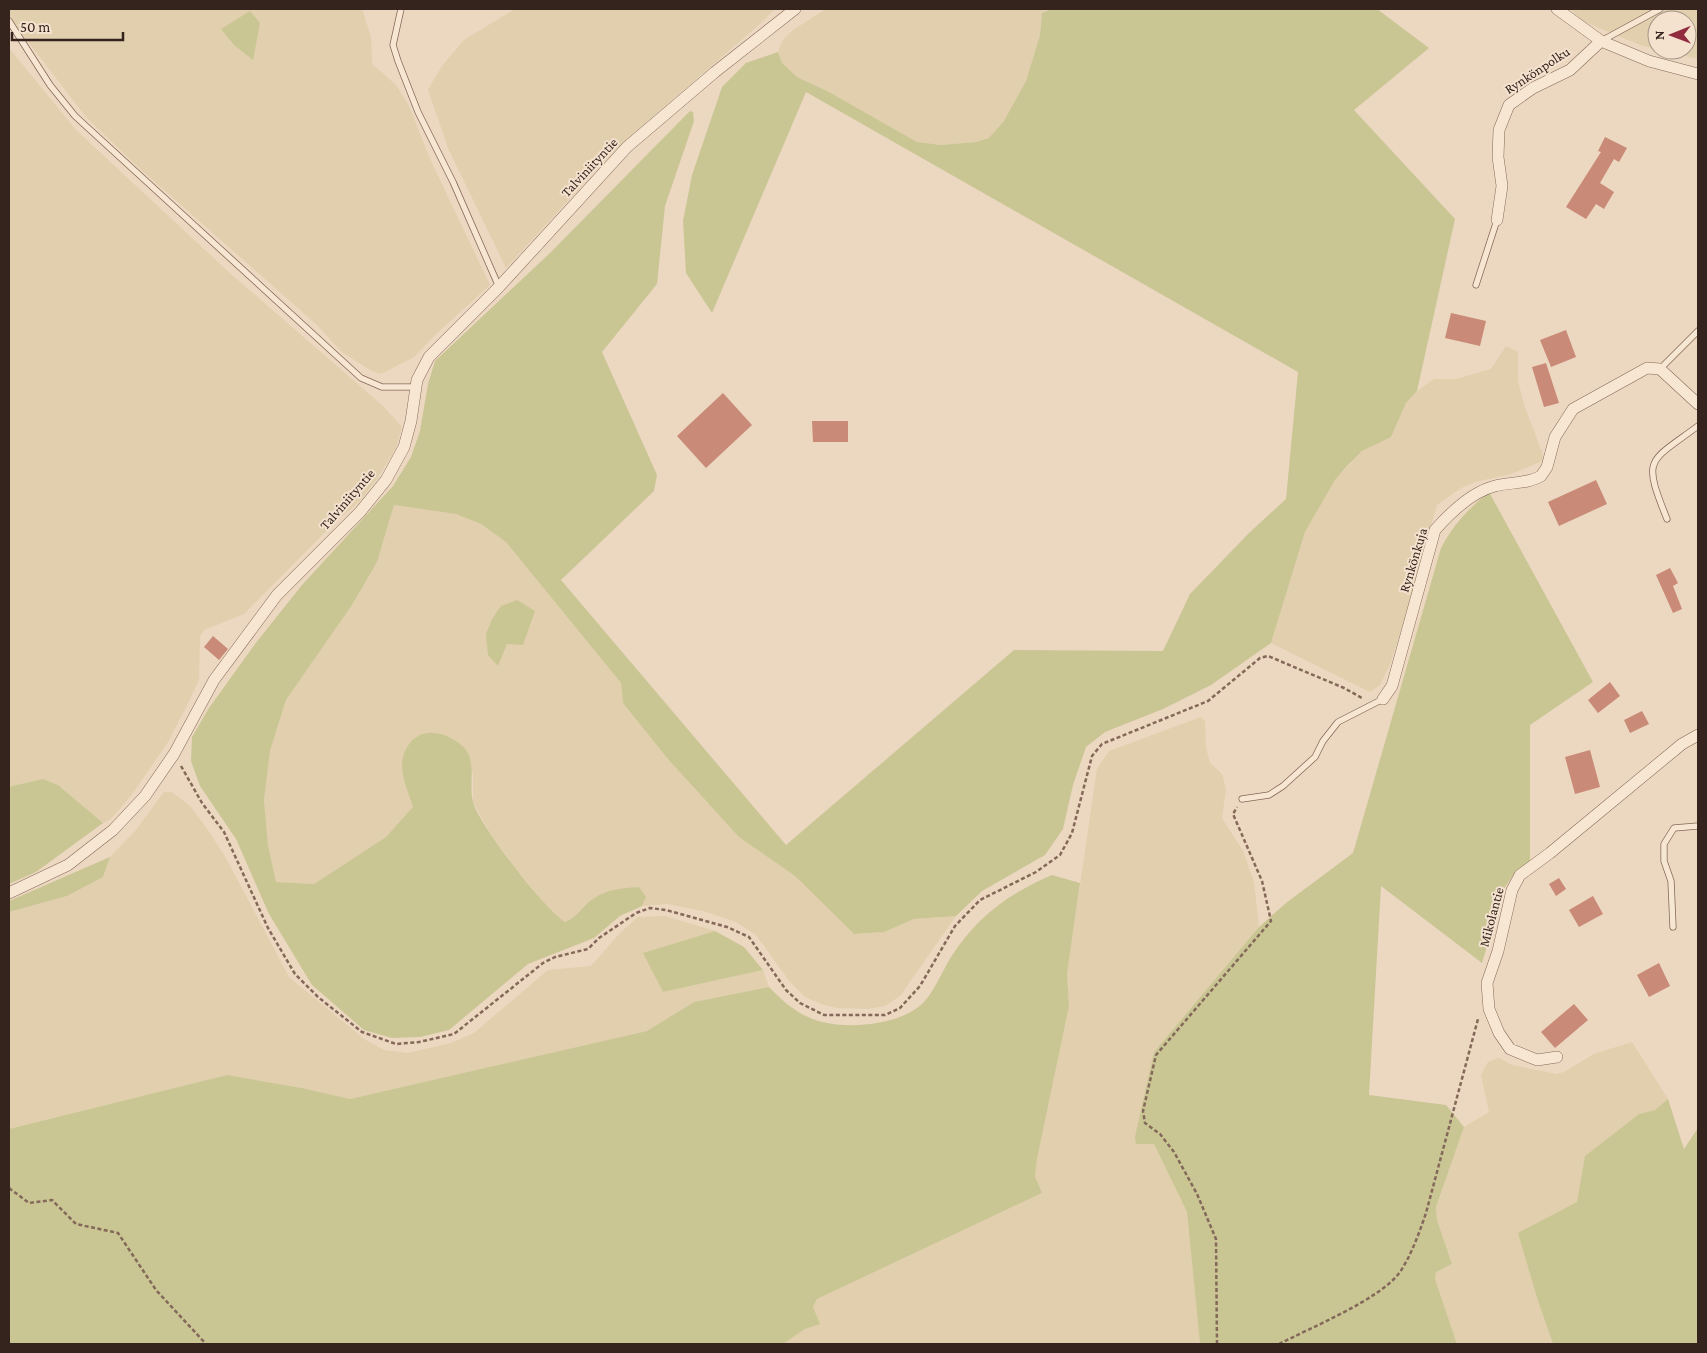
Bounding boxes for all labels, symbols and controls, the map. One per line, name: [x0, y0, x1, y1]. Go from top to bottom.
scale bar: [12, 10, 124, 42]
north arrow: [1647, 10, 1697, 60]
text: 50 m: [20, 19, 50, 35]
text: N: [1651, 30, 1667, 40]
street label: Rynkönpolku: [1501, 43, 1573, 97]
street label: Talviniityntie: [557, 134, 621, 200]
street label: Talviniityntie: [316, 465, 378, 533]
street label: Rynkönkuja: [1396, 525, 1431, 594]
street label: Mikolantie: [1475, 885, 1507, 949]

